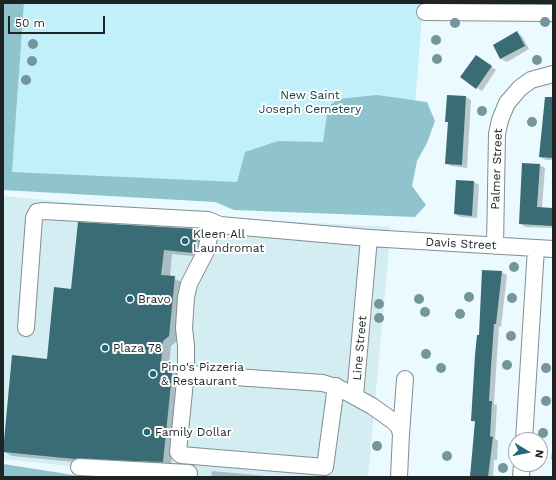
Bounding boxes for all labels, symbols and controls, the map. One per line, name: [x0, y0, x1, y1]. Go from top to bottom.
scale bar: [10, 8, 107, 34]
text: 50 m: [15, 16, 45, 30]
park label: New Saint Joseph Cemetery: [259, 88, 361, 116]
street label: Palmer Street: [488, 128, 506, 210]
place label: Kleen All Laundromat: [193, 227, 264, 255]
street label: Davis Street: [425, 235, 497, 253]
marker: Kleen All Laundromat: [180, 236, 190, 246]
place label: Bravo: [138, 292, 171, 306]
marker: Bravo: [125, 294, 135, 304]
street label: Line Street: [350, 315, 370, 381]
place label: Plaza 78: [113, 341, 162, 355]
marker: Plaza 78: [100, 343, 110, 353]
place label: Pino's Pizzeria & Restaurant: [161, 360, 244, 388]
marker: Pino's Pizzeria & Restaurant: [148, 369, 158, 379]
place label: Family Dollar: [155, 425, 232, 439]
marker: Family Dollar: [142, 427, 152, 437]
north arrow: [508, 432, 548, 472]
text: N: [532, 449, 546, 459]

